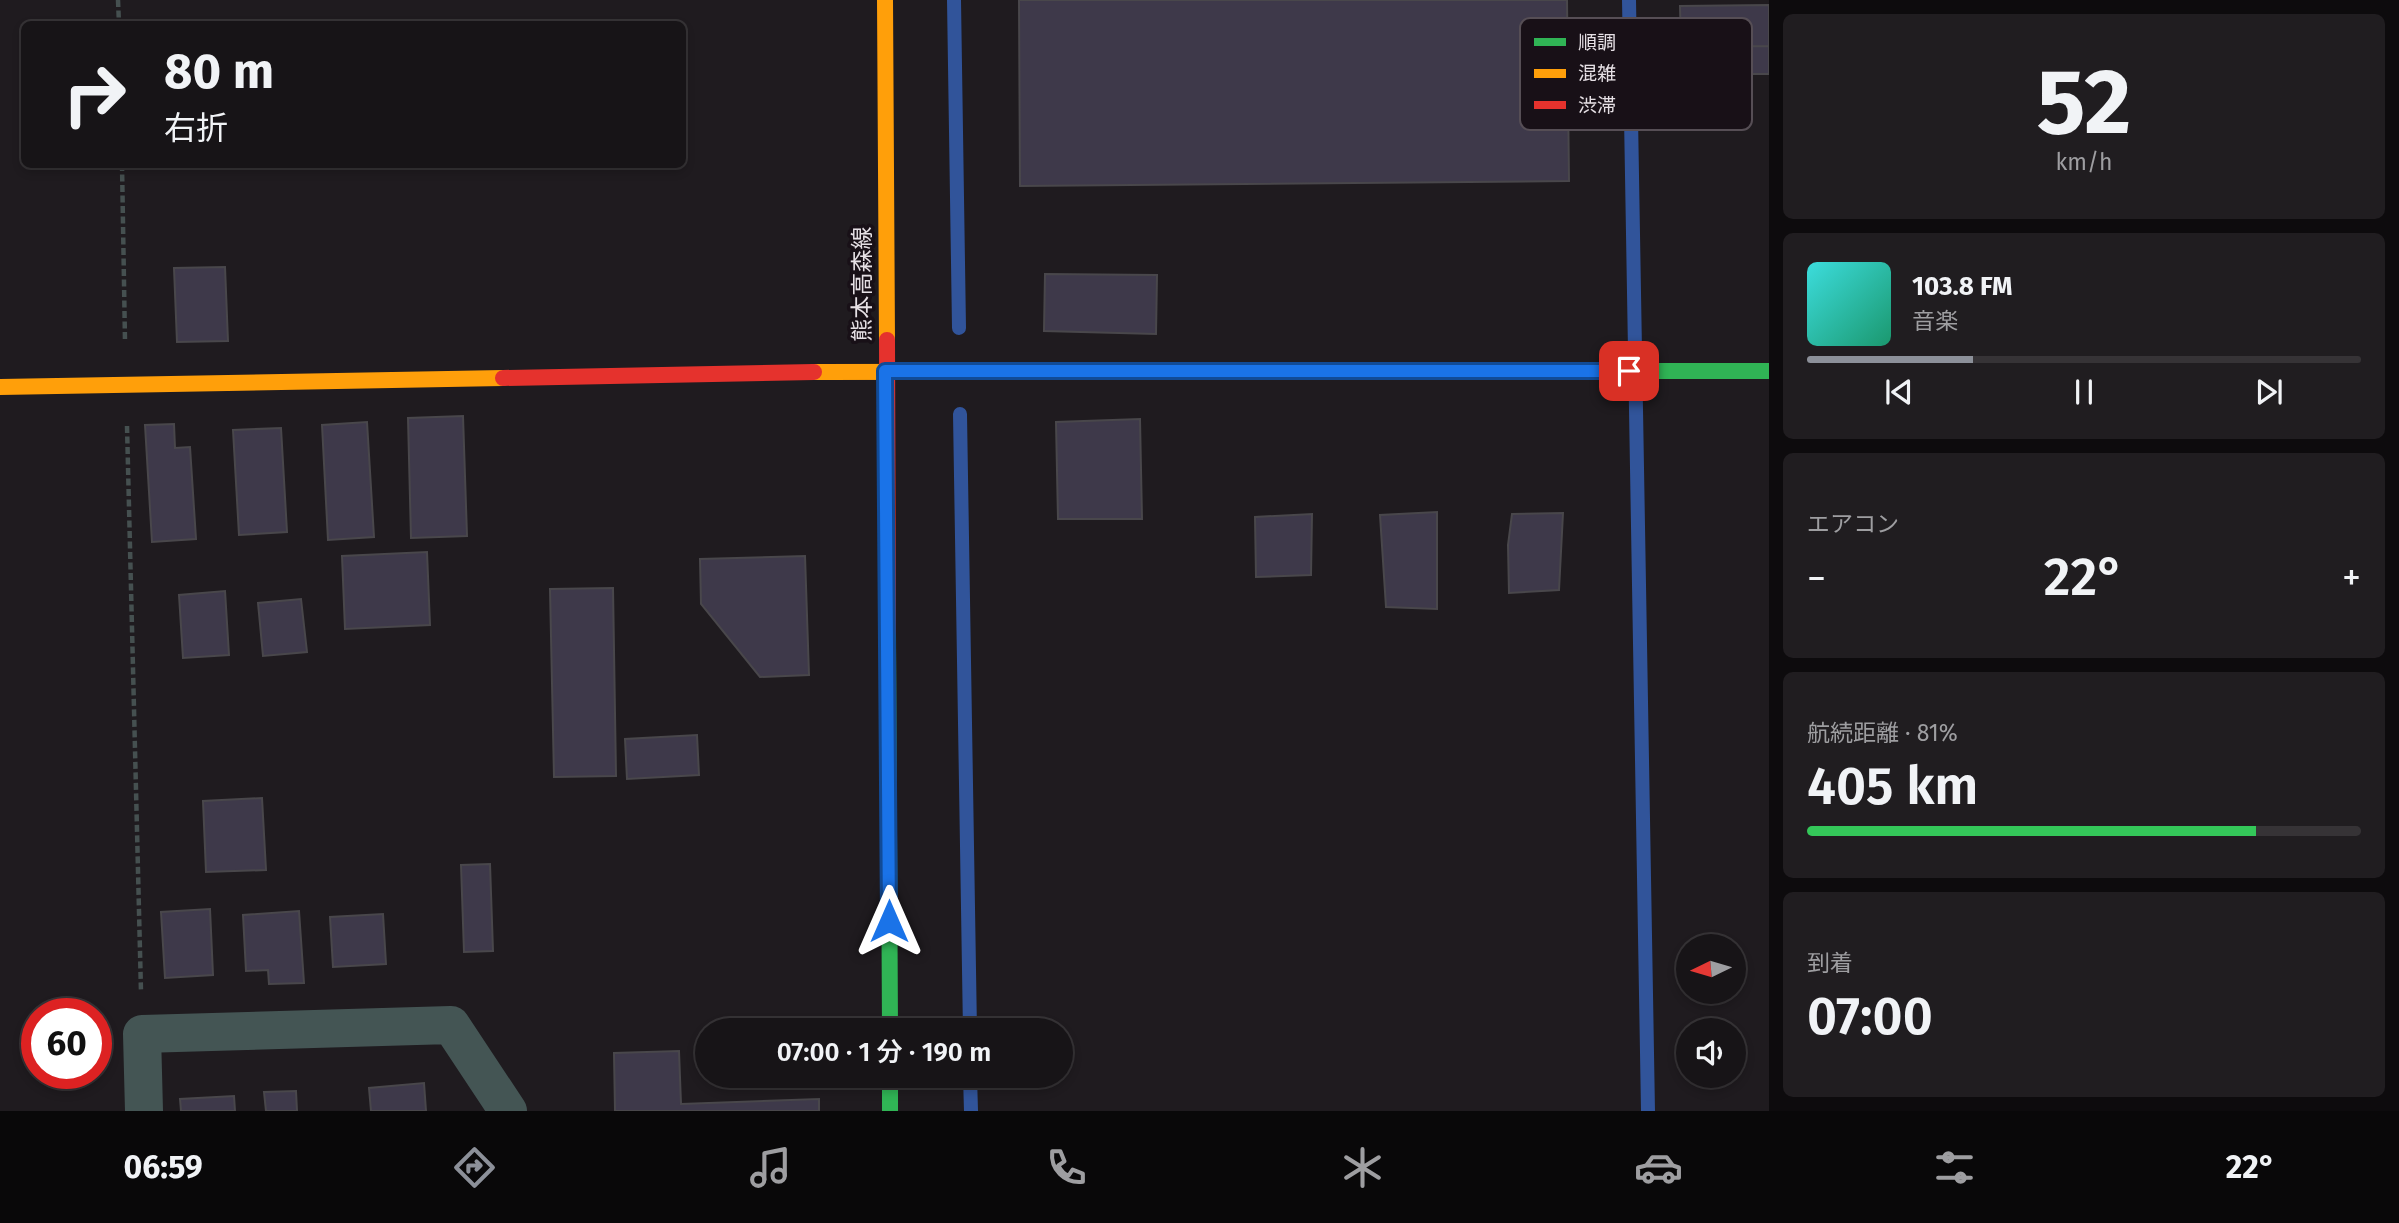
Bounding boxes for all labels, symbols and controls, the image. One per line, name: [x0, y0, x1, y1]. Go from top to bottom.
legend: [1520, 18, 1752, 130]
text: 順調: [1578, 31, 1616, 54]
text: 80 m: [164, 42, 274, 101]
text: 52: [2037, 48, 2131, 157]
icon: right: [49, 49, 140, 140]
text: 混雑: [1578, 62, 1616, 85]
text: 渋滞: [1578, 94, 1616, 117]
text: 右折: [164, 109, 228, 147]
text: km/h: [2056, 148, 2112, 176]
street label: 熊本高森線: [848, 227, 876, 342]
text: 103.8 FM: [1912, 271, 2012, 302]
text: 音楽: [1912, 307, 1958, 335]
pin: [1599, 341, 1659, 401]
icon: arrive: [1610, 352, 1648, 390]
icon: previous: [1880, 373, 1918, 411]
icon: pause: [2065, 373, 2103, 411]
icon: next: [2250, 373, 2288, 411]
text: エアコン: [1807, 510, 1899, 538]
text: 22°: [2044, 546, 2124, 609]
text: −: [1807, 555, 1826, 601]
text: +: [2342, 555, 2361, 601]
text: 航続距離 · 81%: [1807, 719, 1958, 747]
text: 405 km: [1807, 755, 1978, 818]
position arrow: [852, 884, 926, 958]
north arrow: [1676, 934, 1746, 1004]
map controls: [1676, 934, 1746, 1088]
text: 到着: [1807, 949, 1853, 977]
text: 07:00: [1807, 985, 1933, 1048]
speed limit sign: 60: [21, 998, 112, 1089]
button: sound: [1676, 1018, 1746, 1088]
text: 07:00 · 1 分 · 190 m: [777, 1037, 991, 1068]
icon: directions: [450, 1143, 499, 1192]
icon: music: [746, 1143, 795, 1192]
icon: phone: [1042, 1143, 1091, 1192]
icon: climate: [1338, 1143, 1387, 1192]
icon: car: [1634, 1143, 1683, 1192]
icon: filters: [1930, 1143, 1979, 1192]
text: 06:59: [123, 1148, 203, 1186]
text: 22°: [2226, 1148, 2275, 1186]

